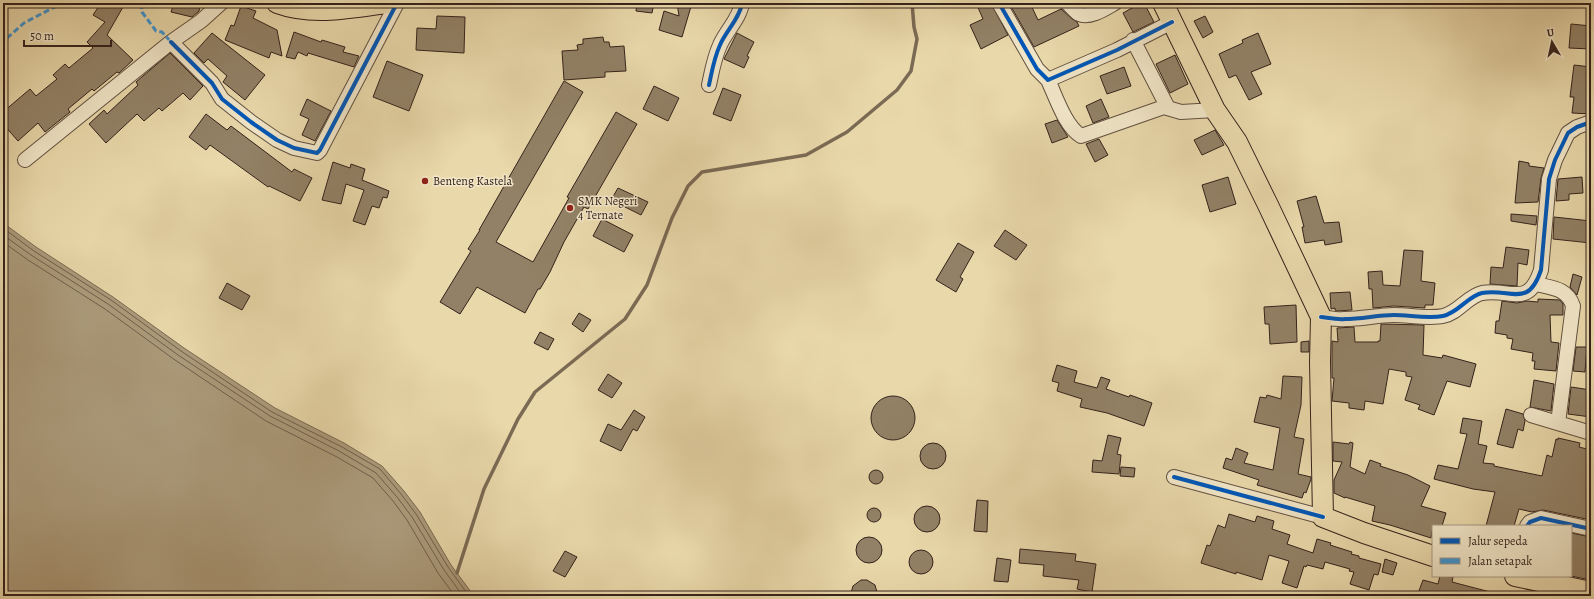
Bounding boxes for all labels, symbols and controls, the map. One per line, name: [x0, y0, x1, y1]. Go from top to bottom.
scale bar: [24, 22, 111, 48]
north arrow: [1532, 22, 1572, 62]
text: U: [1546, 25, 1556, 41]
text: 50 m: [30, 28, 54, 44]
place label: Benteng Kastela: [433, 173, 512, 189]
marker: Benteng Kastela: [420, 176, 430, 186]
place label: SMK Negeri 4 Ternate: [578, 193, 637, 223]
marker: SMK Negeri 4 Ternate: [565, 203, 575, 213]
legend: [1432, 525, 1572, 577]
text: Jalur sepeda: [1468, 533, 1528, 549]
text: Jalan setapak: [1468, 553, 1532, 569]

